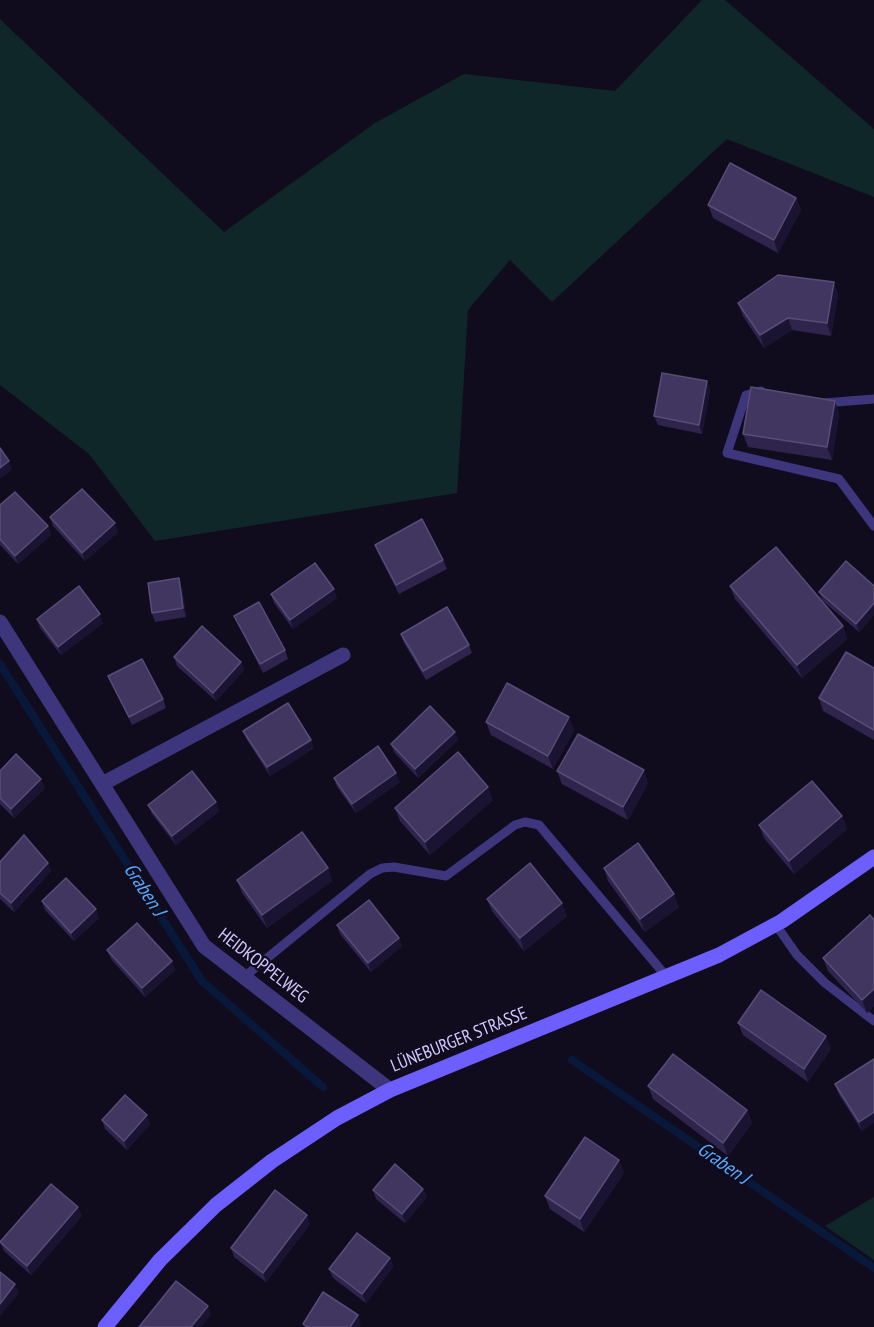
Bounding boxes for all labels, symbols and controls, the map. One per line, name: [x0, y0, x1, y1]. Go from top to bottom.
water label: Graben J: [118, 859, 170, 921]
street label: HEIDKOPPELWEG: [214, 924, 312, 1008]
street label: LÜNEBURGER STRASSE: [388, 1003, 530, 1077]
water label: Graben J: [692, 1138, 754, 1190]

